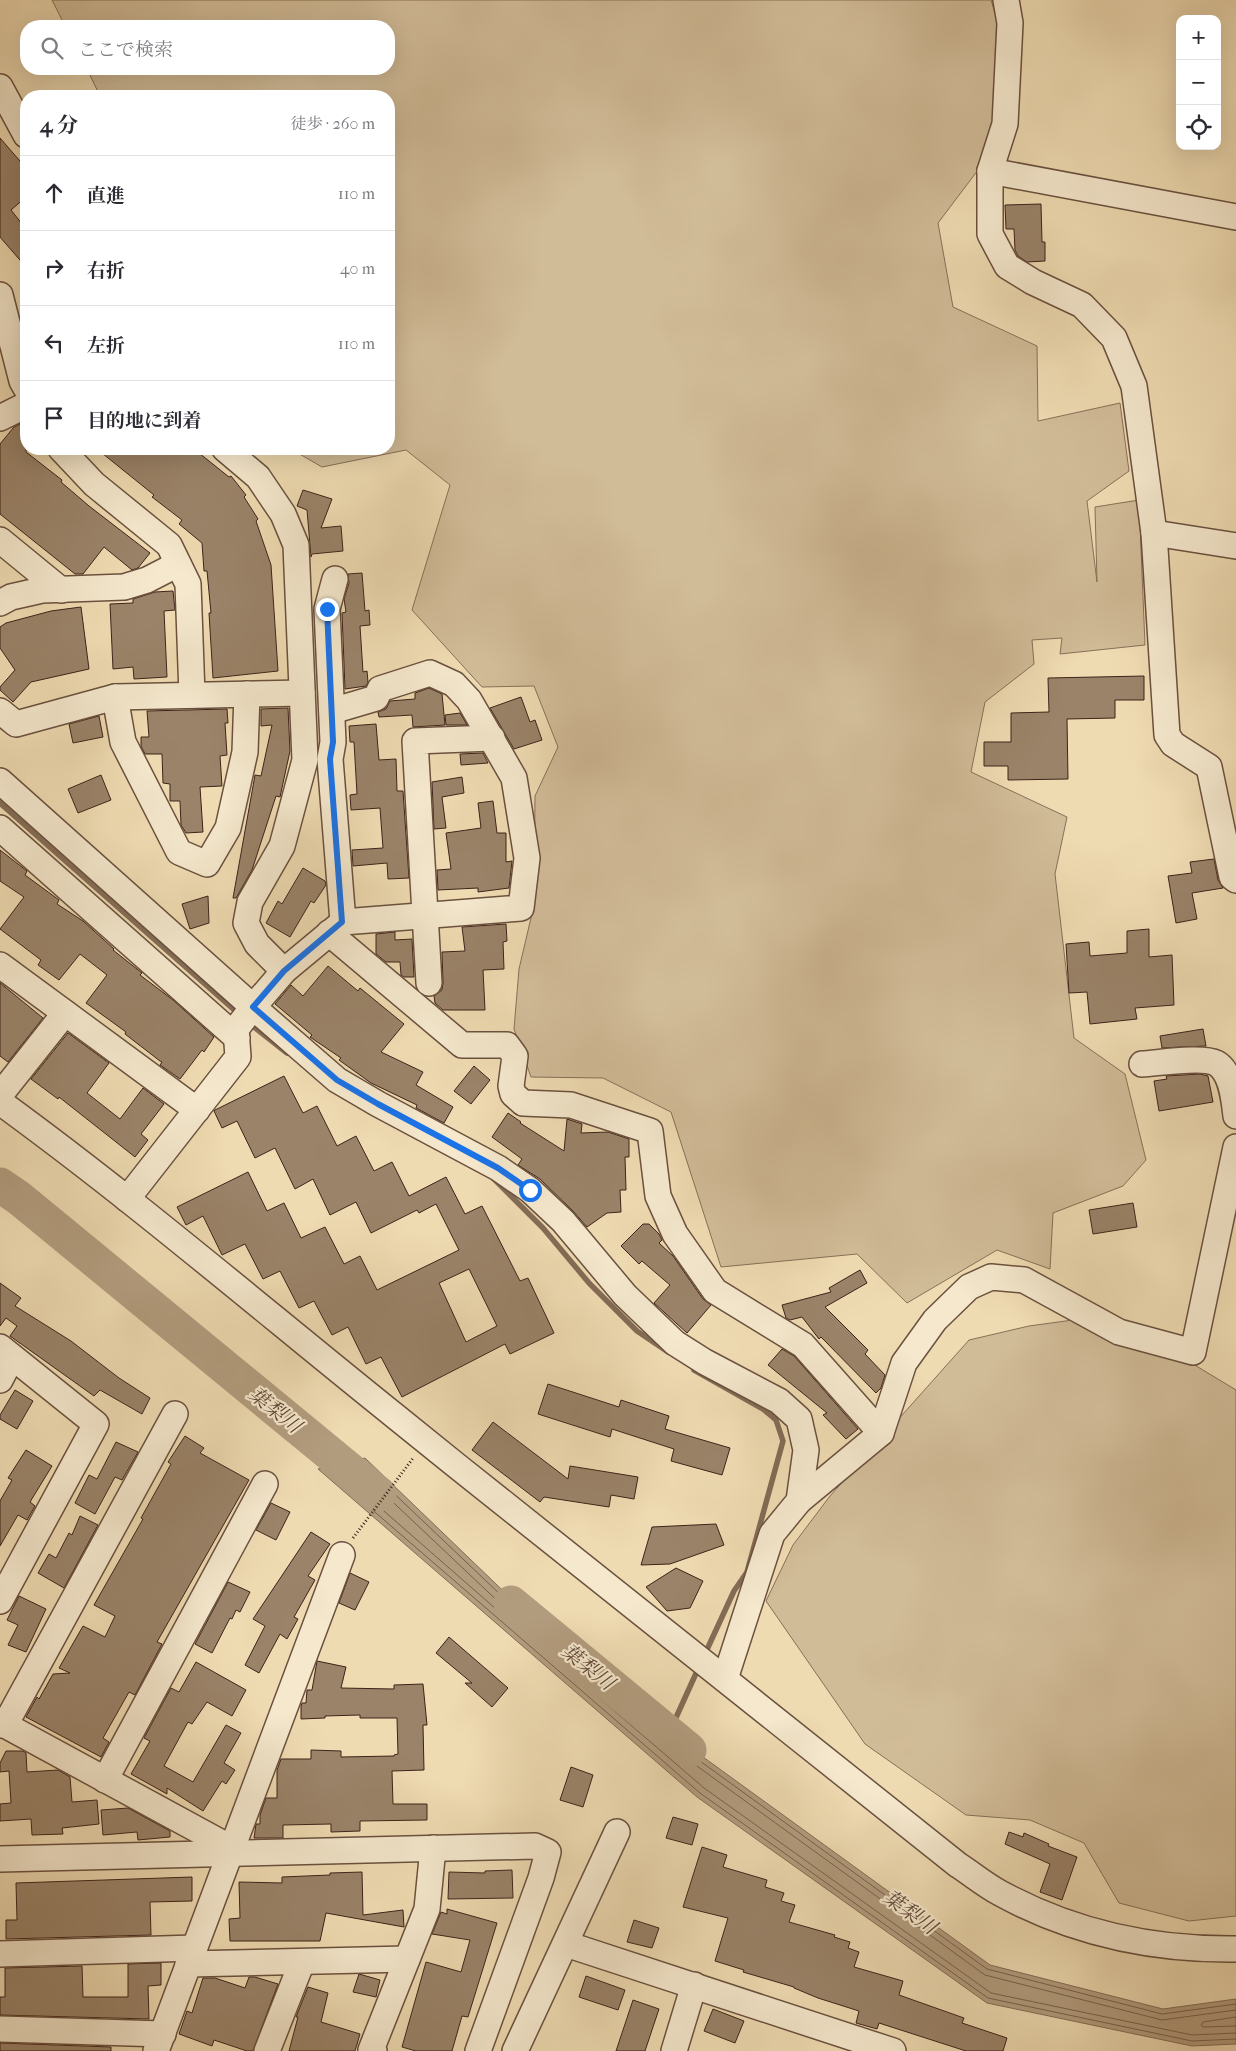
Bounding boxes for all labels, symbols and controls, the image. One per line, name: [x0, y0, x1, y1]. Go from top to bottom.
map controls: [1176, 15, 1221, 150]
button: +: [1176, 15, 1221, 60]
search box: [20, 20, 395, 75]
icon: search: [38, 34, 66, 62]
text: ここで検索: [78, 39, 173, 61]
button: −: [1176, 60, 1221, 105]
button: locate: [1176, 105, 1221, 150]
text: 4 分: [40, 113, 78, 137]
text: 徒歩 · 260 m: [290, 114, 375, 133]
icon: ahead: [40, 179, 68, 207]
text: 110 m: [338, 184, 375, 203]
text: 直進: [87, 185, 125, 207]
icon: right: [40, 254, 68, 282]
text: 40 m: [340, 259, 375, 278]
text: 右折: [87, 260, 125, 282]
icon: left: [40, 329, 68, 357]
text: 110 m: [338, 334, 375, 353]
text: 左折: [87, 335, 125, 357]
icon: arrive: [40, 404, 68, 432]
text: 目的地に到着: [87, 410, 201, 432]
route end: [316, 598, 339, 621]
route start: [519, 1179, 542, 1202]
water label: 葉梨川: [244, 1382, 307, 1439]
water label: 葉梨川: [557, 1639, 620, 1696]
water label: 葉梨川: [879, 1885, 943, 1940]

